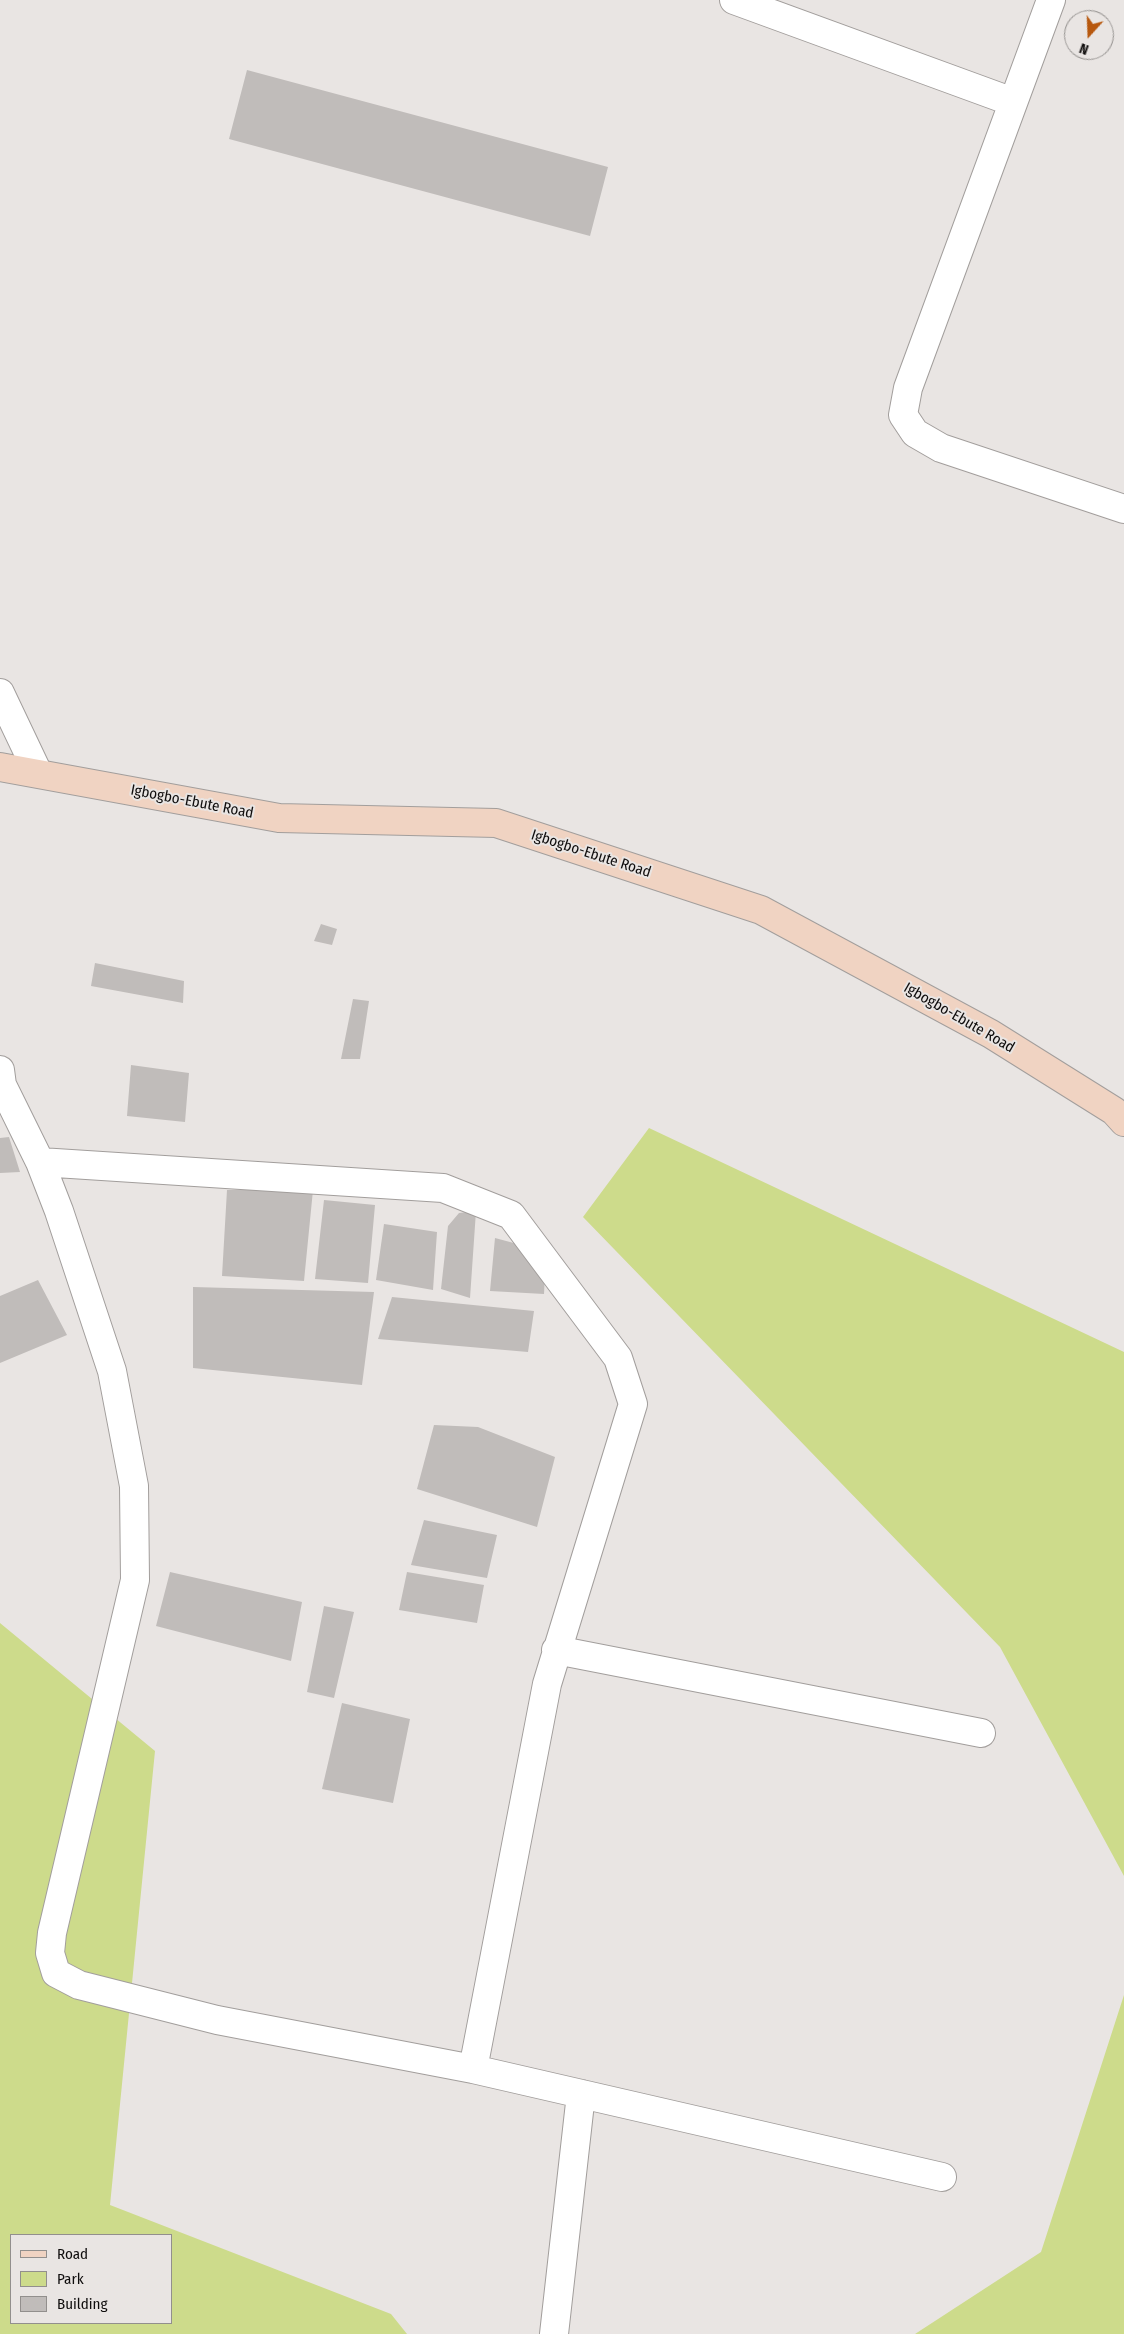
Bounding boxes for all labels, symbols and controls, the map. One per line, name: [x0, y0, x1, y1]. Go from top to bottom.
north arrow: [1064, 10, 1114, 60]
text: N: [1077, 39, 1091, 58]
street label: Igbogbo-Ebute Road: [129, 781, 255, 823]
street label: Igbogbo-Ebute Road: [529, 826, 653, 882]
street label: Igbogbo-Ebute Road: [900, 979, 1018, 1057]
legend: [10, 2234, 172, 2324]
text: Road: [57, 2245, 88, 2263]
text: Park: [57, 2270, 84, 2288]
text: Building: [57, 2295, 108, 2313]

